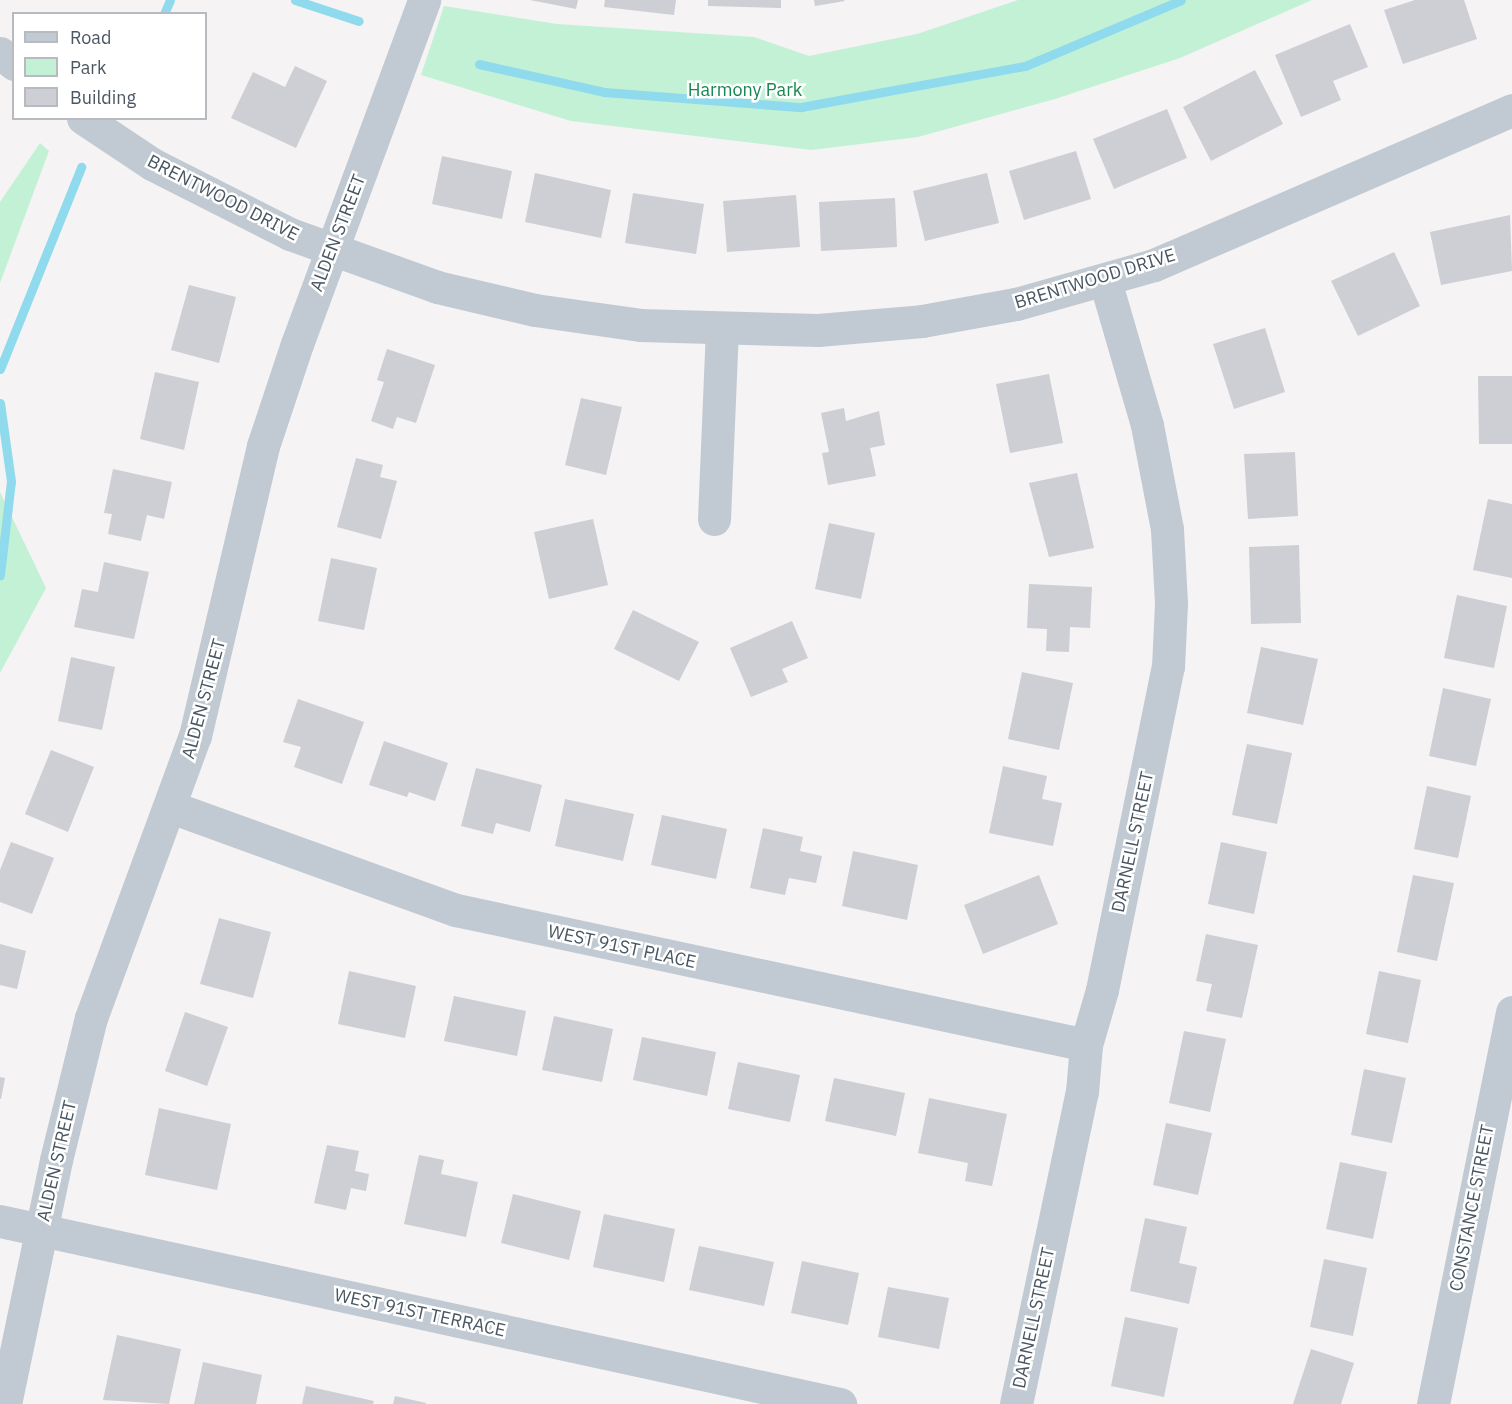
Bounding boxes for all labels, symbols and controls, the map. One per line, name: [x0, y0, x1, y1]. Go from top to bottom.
legend: [12, 12, 207, 120]
text: Road: [70, 26, 111, 49]
text: Park: [70, 56, 106, 79]
park label: Harmony Park: [688, 79, 802, 101]
text: Building: [70, 86, 136, 109]
street label: BRENTWOOD DRIVE: [144, 150, 302, 246]
street label: ALDEN STREET: [306, 172, 370, 294]
street label: BRENTWOOD DRIVE: [1012, 244, 1178, 314]
street label: ALDEN STREET: [178, 637, 230, 761]
street label: DARNELL STREET: [1107, 769, 1159, 915]
street label: WEST 91ST PLACE: [546, 921, 698, 973]
street label: ALDEN STREET: [33, 1098, 81, 1224]
street label: CONSTANCE STREET: [1445, 1123, 1499, 1293]
street label: DARNELL STREET: [1008, 1245, 1060, 1391]
street label: WEST 91ST TERRACE: [332, 1284, 508, 1342]

